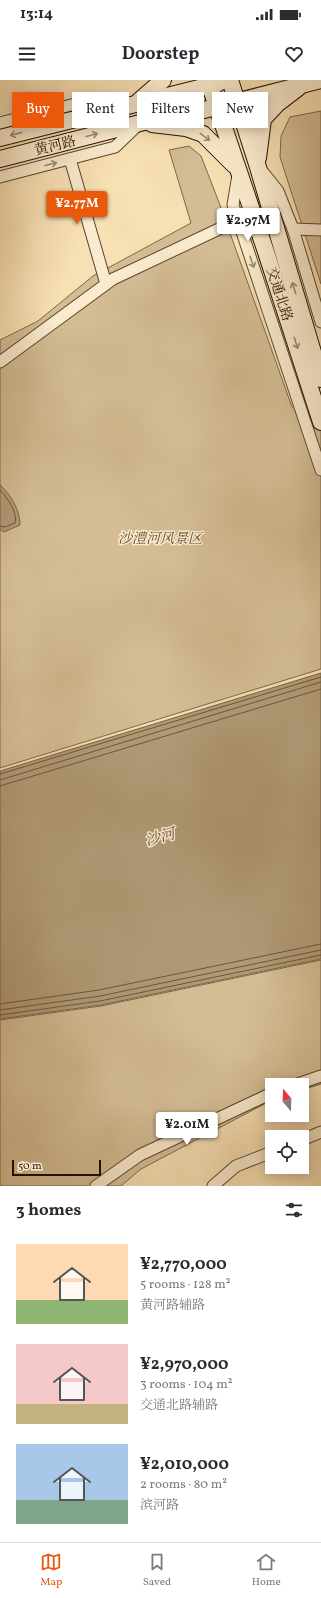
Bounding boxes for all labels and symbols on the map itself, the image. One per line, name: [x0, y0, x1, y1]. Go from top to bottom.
one-way arrow: [10, 131, 23, 138]
one-way arrow: [85, 131, 98, 138]
street label: 黄河路: [33, 132, 78, 161]
one-way arrow: [199, 133, 210, 141]
one-way arrow: [45, 160, 58, 167]
pin: ¥2.77M: [44, 191, 110, 225]
pin: ¥2.97M: [215, 208, 281, 242]
one-way arrow: [248, 255, 256, 267]
street label: 交通北路: [261, 265, 296, 324]
one-way arrow: [290, 282, 297, 295]
one-way arrow: [293, 336, 300, 349]
park label: 沙澧河风景区: [118, 530, 204, 549]
water label: 沙河: [143, 824, 180, 852]
north arrow: [265, 1078, 309, 1122]
pin: ¥2.01M: [154, 1112, 220, 1146]
scale bar: [12, 1158, 101, 1177]

